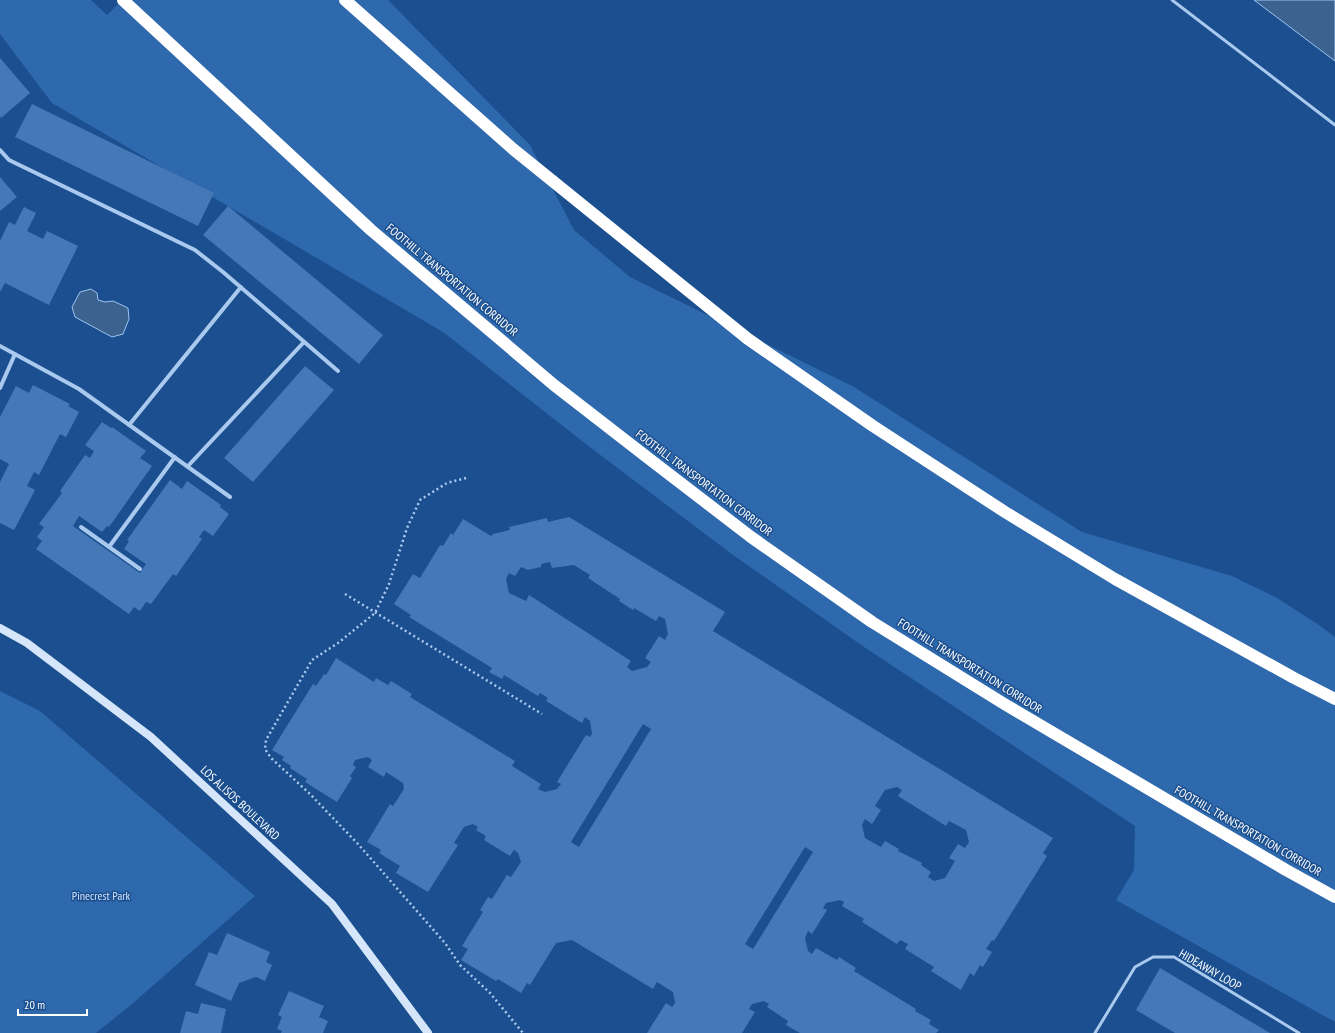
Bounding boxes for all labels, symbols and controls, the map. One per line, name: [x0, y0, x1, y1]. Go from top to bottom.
street label: FOOTHILL TRANSPORTATION CORRIDOR: [383, 220, 521, 339]
street label: FOOTHILL TRANSPORTATION CORRIDOR: [633, 426, 776, 539]
street label: FOOTHILL TRANSPORTATION CORRIDOR: [895, 615, 1045, 716]
street label: LOS ALISOS BOULEVARD: [198, 762, 283, 843]
street label: FOOTHILL TRANSPORTATION CORRIDOR: [1172, 782, 1325, 879]
park label: Pinecrest Park: [72, 888, 131, 903]
street label: HIDEAWAY LOOP: [1176, 946, 1245, 994]
scale bar: [18, 991, 87, 1017]
text: 20 m: [24, 997, 45, 1012]

